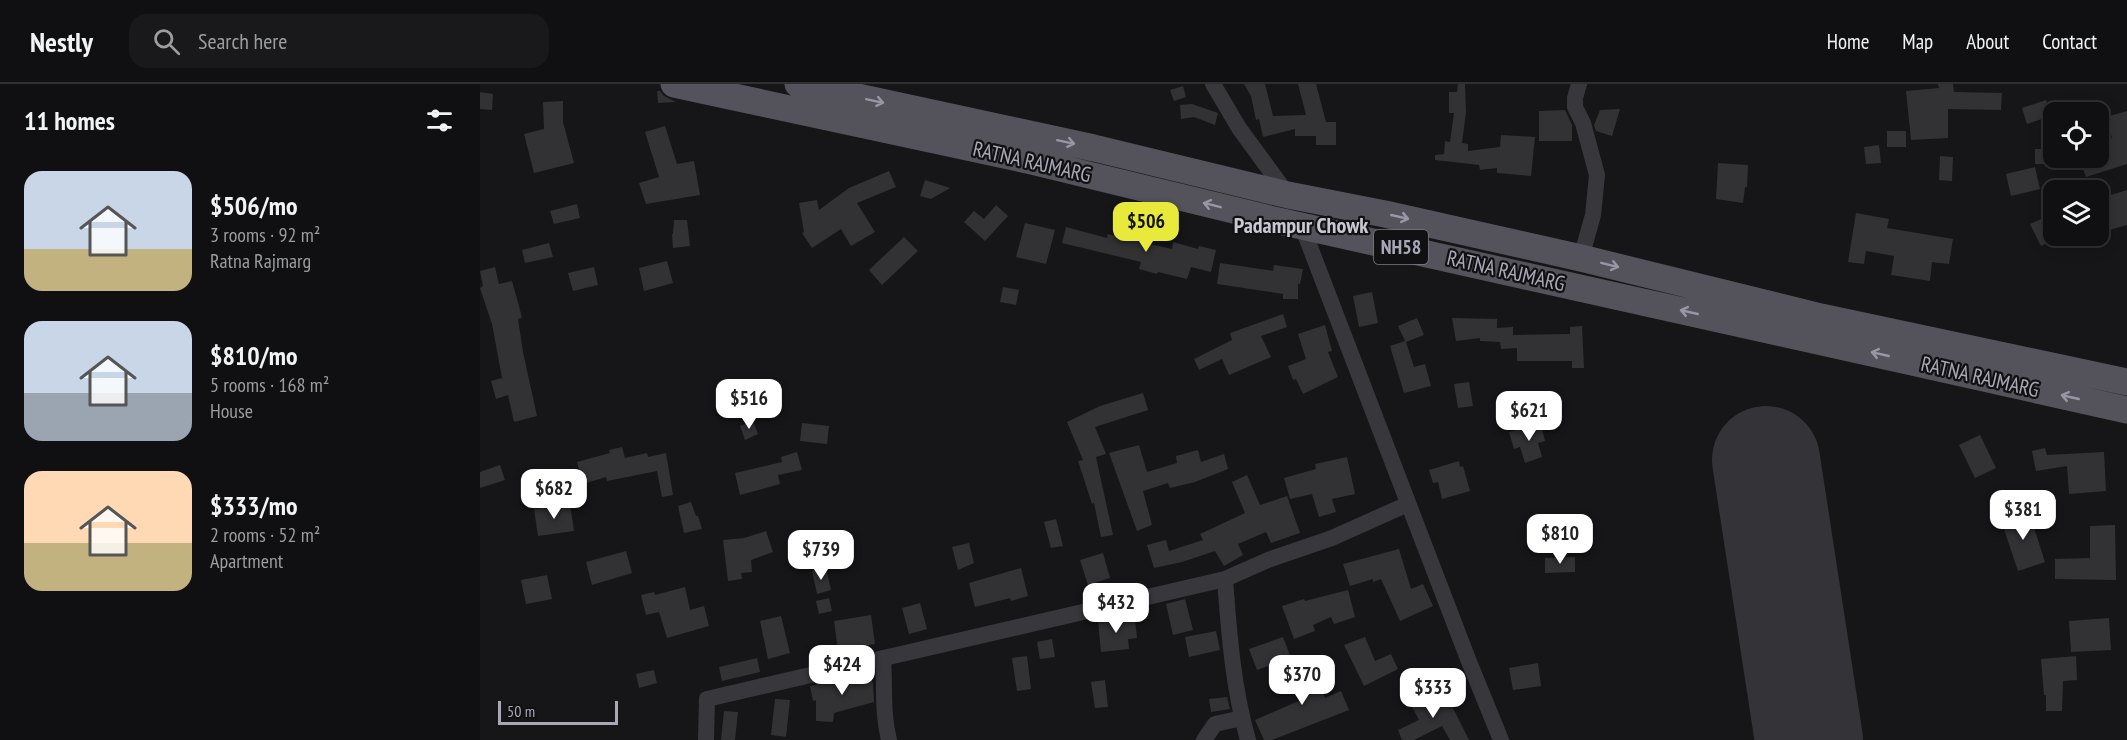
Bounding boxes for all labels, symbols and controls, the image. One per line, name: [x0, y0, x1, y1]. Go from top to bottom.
search box: [129, 14, 549, 68]
text: Nestly: [30, 23, 93, 60]
icon: search: [150, 25, 183, 58]
text: Search here: [198, 27, 287, 55]
text: Home: [1827, 28, 1869, 55]
text: Map: [1902, 28, 1933, 55]
text: About: [1966, 28, 2009, 55]
text: Contact: [2042, 28, 2097, 55]
one-way arrow: [865, 96, 885, 107]
map controls: [2043, 102, 2109, 246]
button: locate: [2043, 102, 2109, 168]
text: 11 homes: [24, 104, 115, 137]
icon: filters: [423, 104, 456, 137]
street label: RATNA RAJMARG: [970, 135, 1094, 188]
one-way arrow: [1056, 137, 1075, 148]
button: layers: [2043, 180, 2109, 246]
text: $506/mo: [210, 189, 298, 222]
icon: home: [72, 195, 144, 267]
one-way arrow: [1203, 198, 1222, 210]
pin: $506: [1110, 202, 1182, 253]
text: $506: [1127, 208, 1165, 234]
district label: Padampur Chowk: [1234, 211, 1369, 239]
one-way arrow: [1389, 212, 1409, 223]
text: 3 rooms · 92 m²: [210, 222, 320, 248]
road number: NH58: [1374, 230, 1428, 264]
street label: RATNA RAJMARG: [1444, 244, 1568, 297]
text: Ratna Rajmarg: [210, 248, 311, 274]
one-way arrow: [1600, 259, 1619, 271]
one-way arrow: [1680, 305, 1699, 317]
text: $810/mo: [210, 339, 298, 372]
icon: home: [72, 345, 144, 417]
one-way arrow: [1870, 348, 1889, 360]
street label: RATNA RAJMARG: [1918, 350, 2042, 403]
text: 5 rooms · 168 m²: [210, 372, 329, 398]
pin: $516: [713, 379, 785, 430]
text: $516: [730, 385, 768, 411]
pin: $621: [1493, 391, 1565, 442]
one-way arrow: [2061, 391, 2080, 402]
text: $621: [1510, 397, 1548, 423]
text: House: [210, 398, 253, 424]
pin: $682: [518, 469, 590, 520]
text: $682: [535, 475, 573, 501]
text: $333/mo: [210, 489, 298, 522]
pin: $381: [1987, 490, 2059, 541]
icon: home: [72, 495, 144, 567]
text: $381: [2004, 496, 2042, 522]
pin: $810: [1524, 514, 1596, 565]
text: $810: [1541, 520, 1579, 546]
text: 2 rooms · 52 m²: [210, 522, 320, 548]
pin: $739: [785, 530, 857, 581]
text: $739: [802, 536, 840, 562]
text: Apartment: [210, 548, 283, 574]
pin: $432: [1080, 583, 1152, 634]
text: $432: [1097, 589, 1135, 615]
pin: $424: [806, 645, 878, 696]
text: $424: [823, 651, 861, 677]
pin: $370: [1266, 655, 1338, 706]
text: $370: [1283, 661, 1321, 687]
pin: $333: [1397, 668, 1469, 719]
text: $333: [1414, 674, 1452, 700]
scale bar: [498, 698, 618, 726]
text: 50 m: [507, 701, 535, 721]

